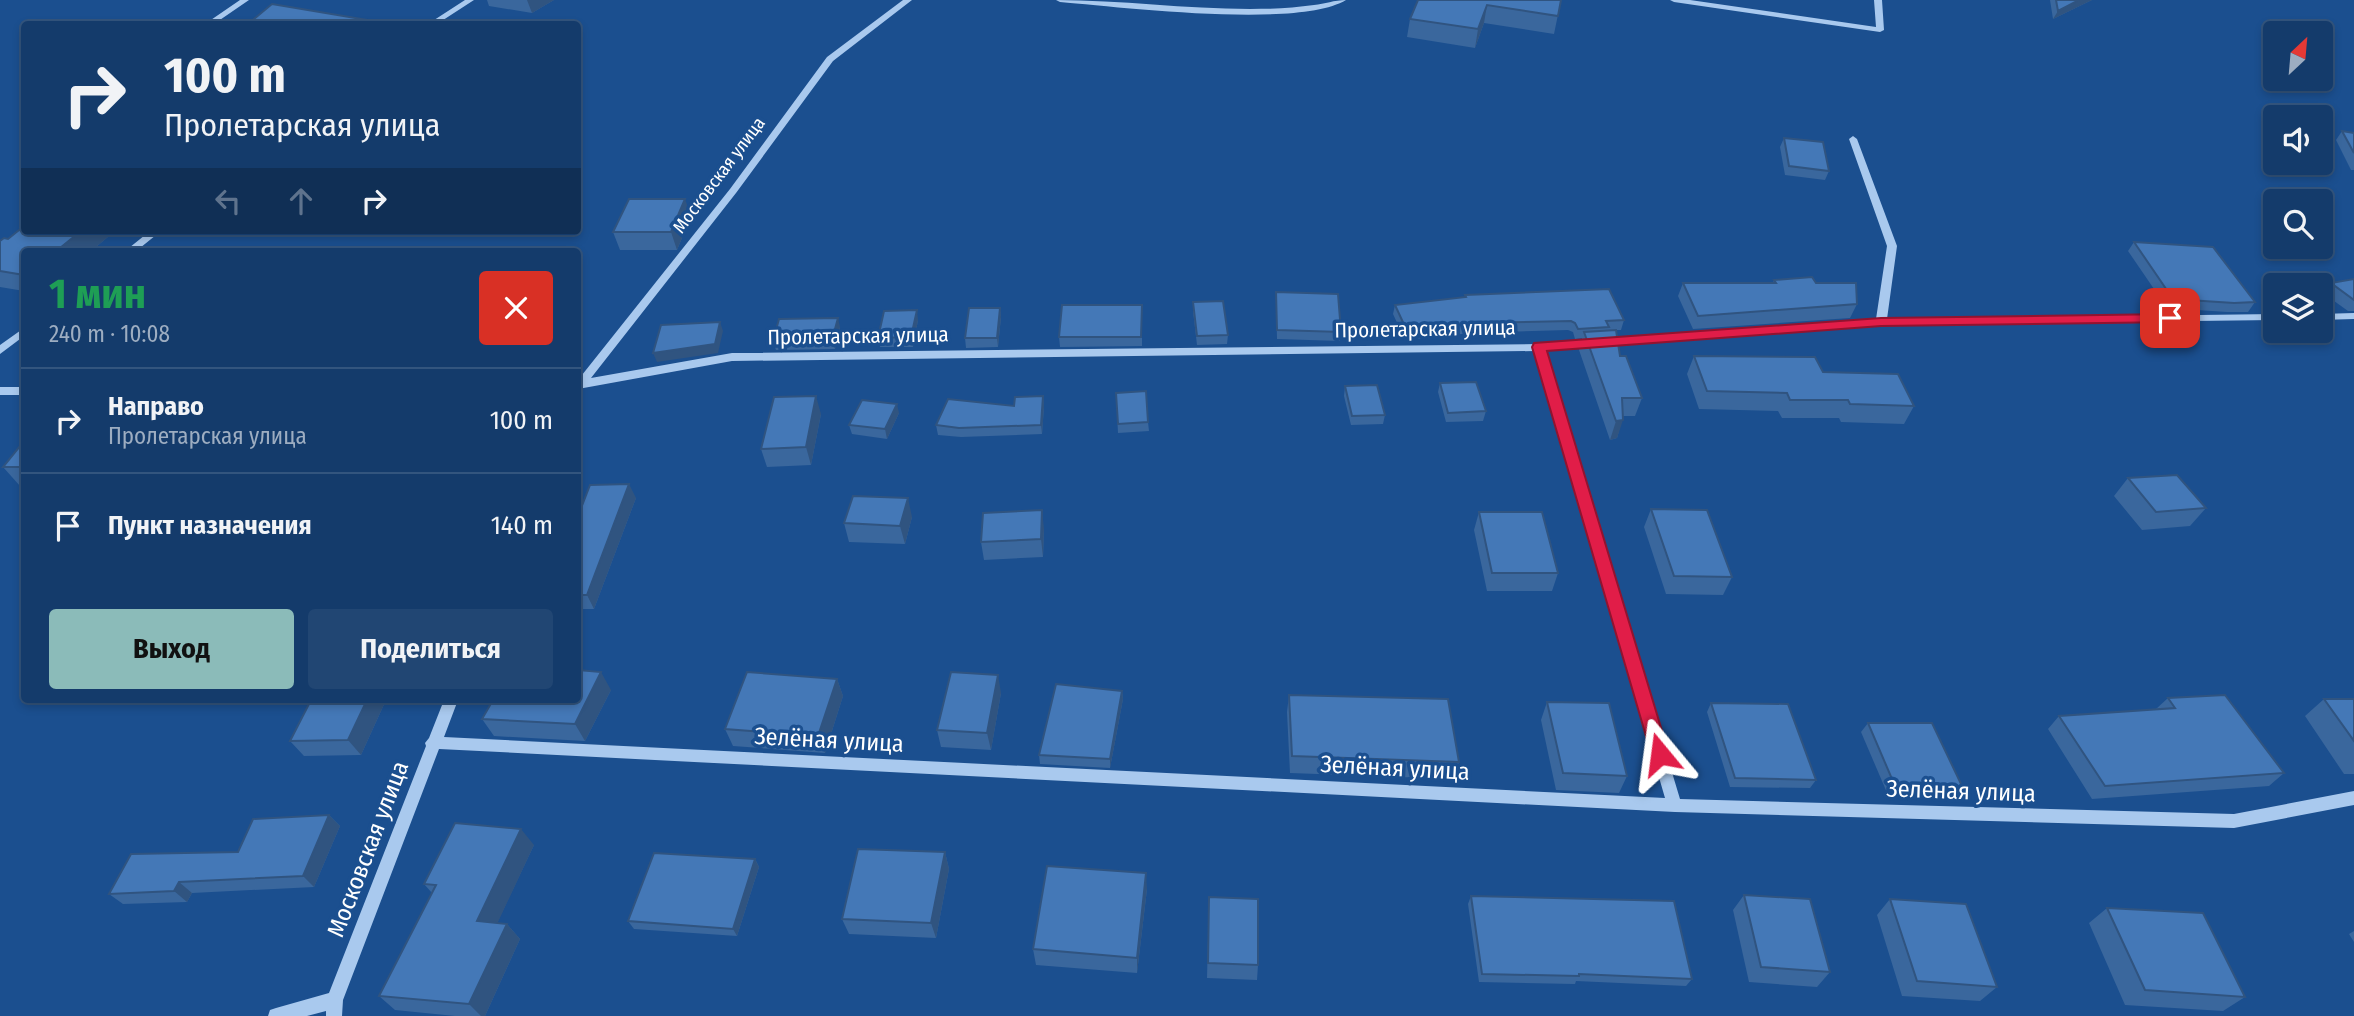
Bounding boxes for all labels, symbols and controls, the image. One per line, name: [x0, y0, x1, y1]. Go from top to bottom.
north arrow: [2263, 21, 2333, 91]
map controls: [2263, 21, 2333, 343]
text: 100 m: [164, 46, 286, 105]
icon: right: [49, 49, 140, 140]
button: sound: [2263, 105, 2333, 175]
text: Пролетарская улица: [164, 106, 440, 144]
street label: Московская улица: [668, 112, 770, 237]
icon: left: [209, 182, 247, 220]
icon: ahead: [282, 182, 320, 220]
icon: right: [355, 182, 393, 220]
button: search: [2263, 189, 2333, 259]
text: 1 мин: [49, 269, 146, 319]
button: close: [479, 271, 553, 345]
button: layers: [2263, 273, 2333, 343]
pin: [2140, 288, 2200, 348]
icon: arrive: [2151, 299, 2189, 337]
street label: Пролетарская улица: [1334, 314, 1516, 344]
text: 240 m · 10:08: [49, 320, 170, 348]
street label: Пролетарская улица: [767, 321, 949, 351]
text: Направо: [108, 391, 204, 422]
icon: right: [49, 402, 87, 440]
text: 100 m: [490, 405, 553, 436]
text: Пролетарская улица: [108, 422, 307, 450]
icon: arrive: [49, 507, 87, 545]
text: Пункт назначения: [108, 510, 312, 541]
text: 140 m: [491, 510, 553, 541]
button: Выход: [49, 609, 294, 689]
button: Поделиться: [308, 609, 553, 689]
position arrow: [1623, 717, 1697, 791]
street label: Зелёная улица: [754, 722, 904, 758]
street label: Зелёная улица: [1320, 750, 1470, 786]
street label: Московская улица: [322, 757, 414, 941]
street label: Зелёная улица: [1886, 774, 2036, 808]

